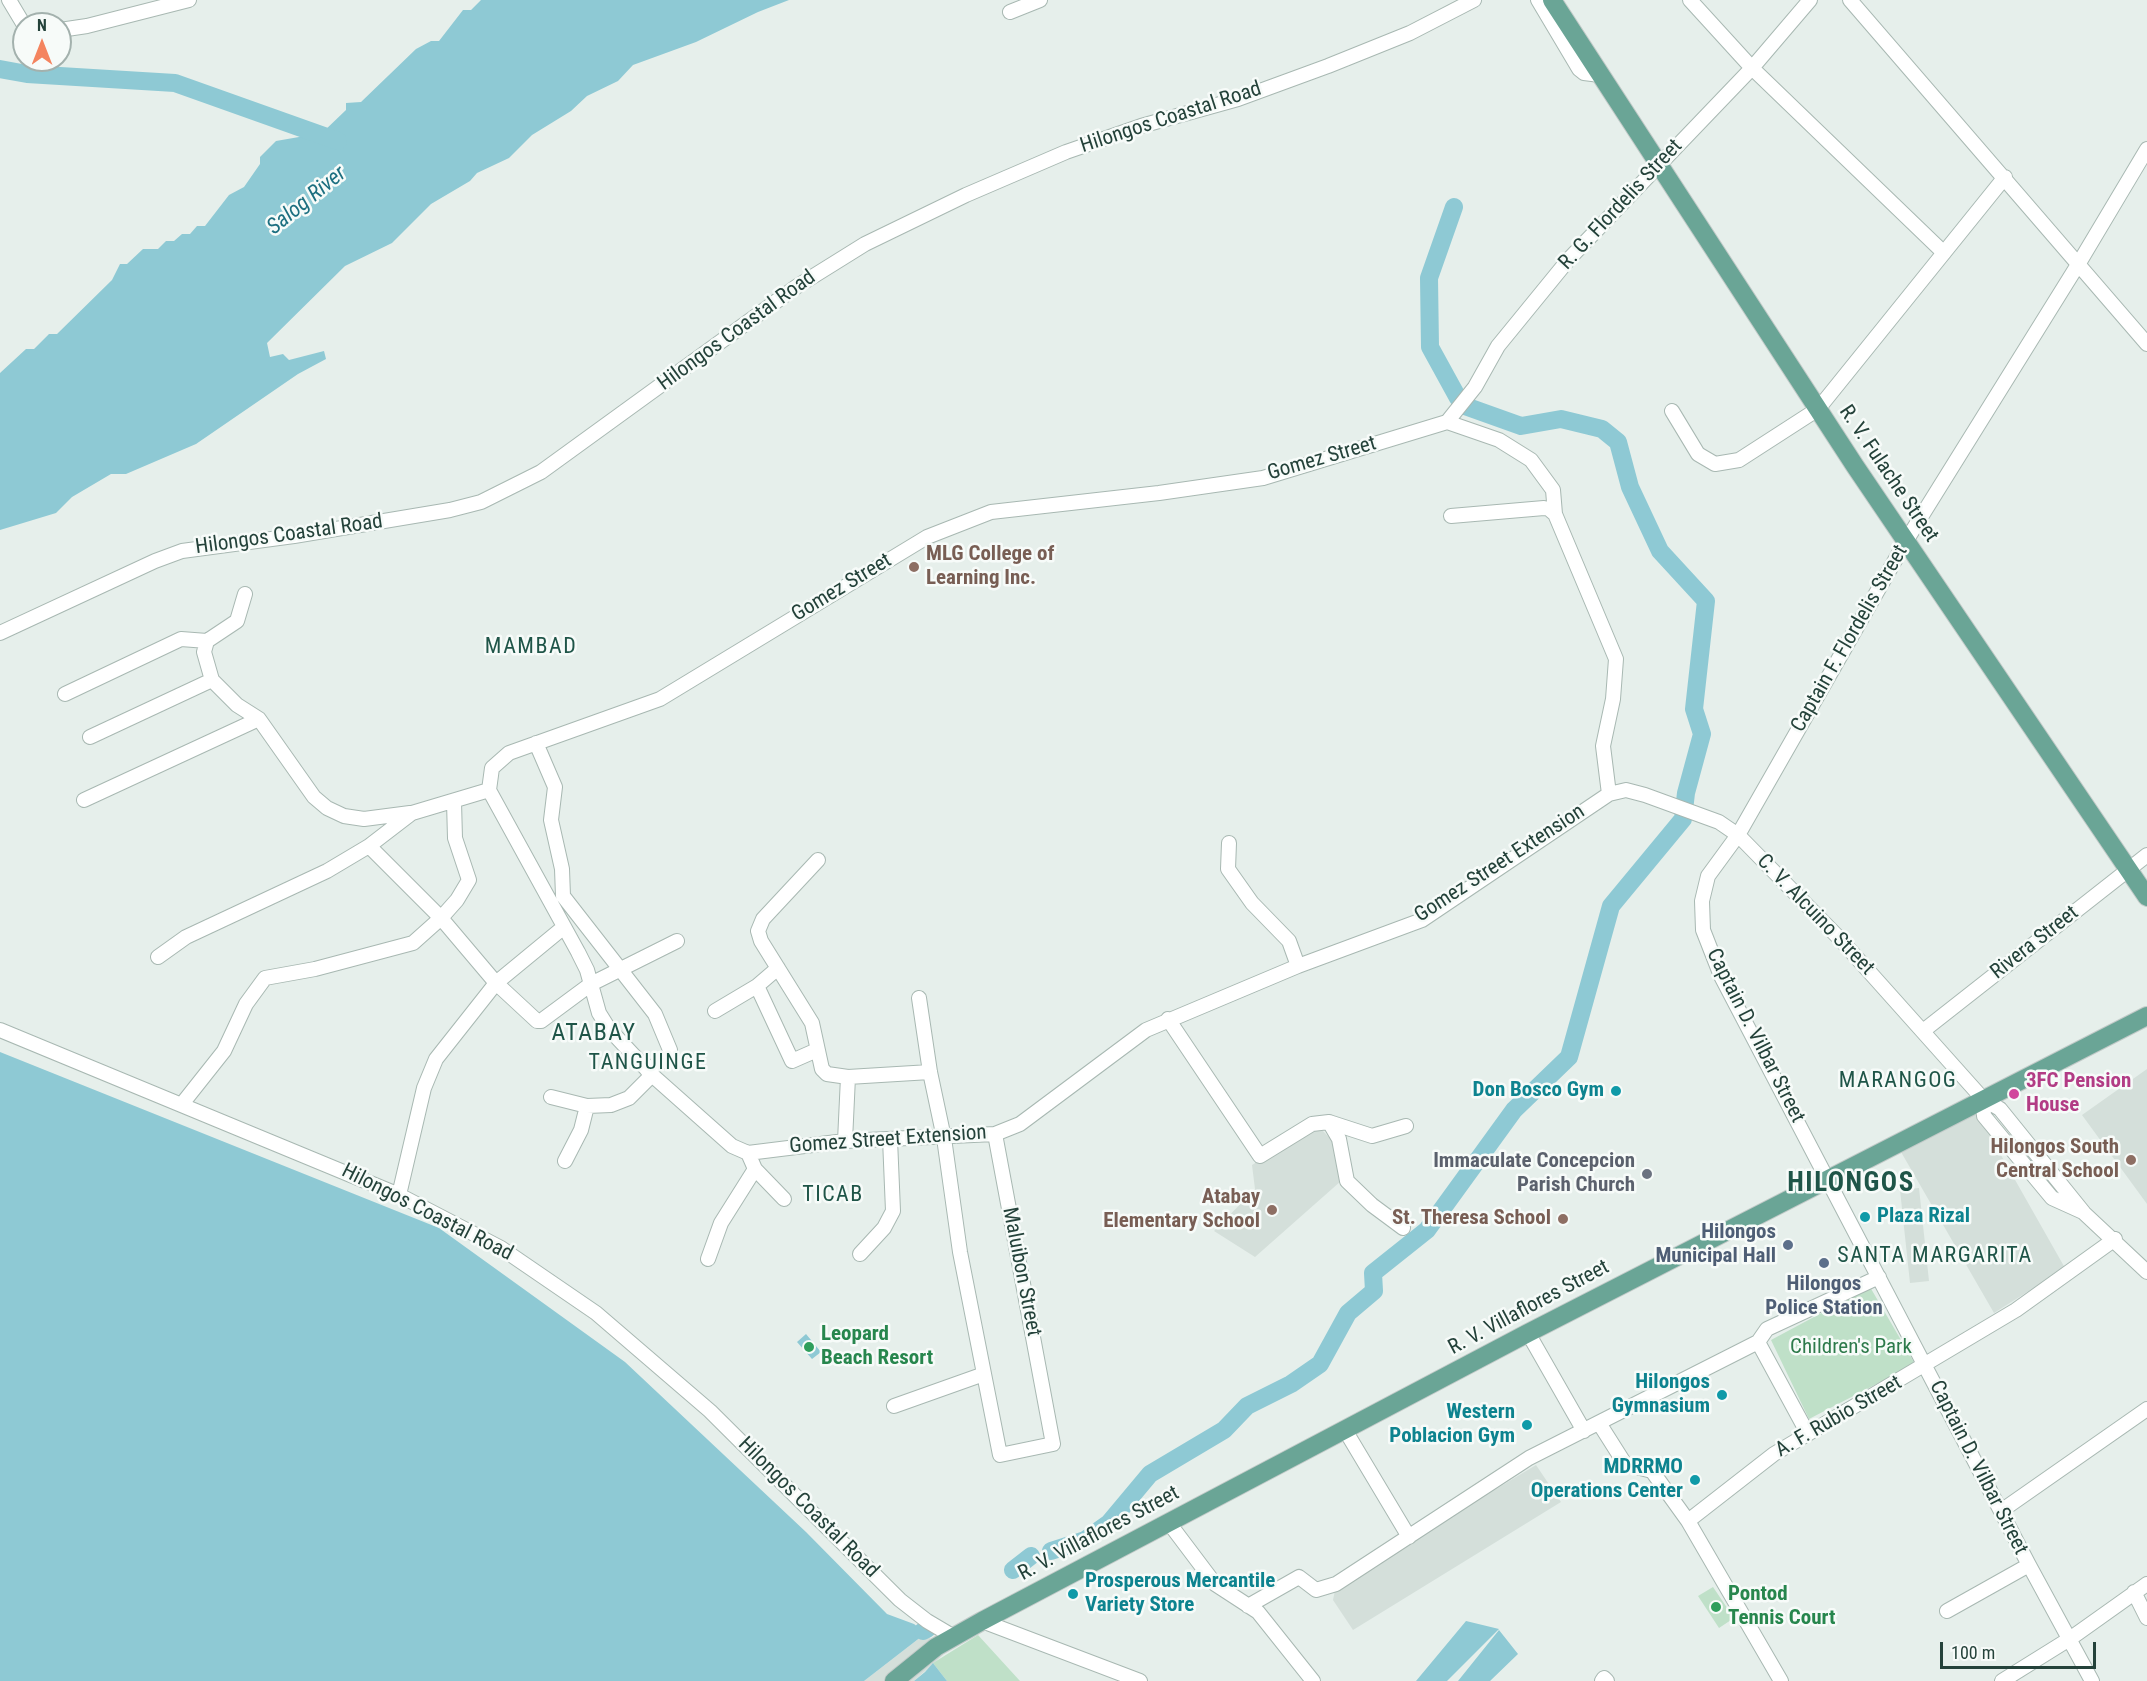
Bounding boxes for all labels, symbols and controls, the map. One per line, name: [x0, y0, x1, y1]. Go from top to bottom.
north arrow: [12, 12, 72, 72]
text: N: [37, 16, 47, 35]
street label: Hilongos Coastal Road: [1077, 77, 1265, 159]
street label: R. G. Flordelis Street: [1554, 134, 1688, 276]
water label: Salog River: [262, 161, 352, 241]
street label: Hilongos Coastal Road: [653, 265, 821, 397]
street label: R. V. Fulache Street: [1833, 401, 1943, 547]
street label: Gomez Street: [1265, 431, 1379, 487]
street label: Hilongos Coastal Road: [194, 509, 384, 561]
street label: Captain F. Flordelis Street: [1786, 541, 1914, 737]
place label: MLG College of Learning Inc.: [926, 542, 1054, 592]
street label: Gomez Street: [788, 548, 896, 628]
marker: MLG College of Learning Inc.: [907, 560, 921, 574]
district label: MAMBAD: [485, 634, 577, 660]
street label: Gomez Street Extension: [1410, 800, 1590, 928]
street label: C. V. Alcuino Street: [1751, 849, 1879, 981]
street label: Rivera Street: [1986, 901, 2084, 985]
street label: Captain D. Vilbar Street: [1700, 945, 1810, 1127]
district label: ATABAY: [551, 1020, 637, 1048]
district label: TANGUINGE: [589, 1050, 707, 1076]
district label: MARANGOG: [1839, 1068, 1957, 1094]
place label: 3FC Pension House: [2026, 1069, 2131, 1119]
place label: Don Bosco Gym: [1473, 1078, 1604, 1104]
marker: Don Bosco Gym: [1609, 1084, 1623, 1098]
marker: 3FC Pension House: [2007, 1087, 2021, 1101]
street label: Gomez Street Extension: [789, 1121, 987, 1159]
place label: Hilongos South Central School: [1990, 1135, 2119, 1185]
place label: Immaculate Concepcion Parish Church: [1433, 1149, 1635, 1199]
marker: Hilongos South Central School: [2124, 1153, 2138, 1167]
street label: Hilongos Coastal Road: [337, 1159, 517, 1267]
marker: Immaculate Concepcion Parish Church: [1640, 1167, 1654, 1181]
district label: HILONGOS: [1787, 1168, 1915, 1200]
district label: TICAB: [802, 1182, 864, 1208]
place label: Atabay Elementary School: [1103, 1185, 1260, 1235]
marker: Atabay Elementary School: [1265, 1203, 1279, 1217]
place label: Plaza Rizal: [1877, 1204, 1970, 1230]
street label: Maluibon Street: [996, 1205, 1046, 1339]
place label: St. Theresa School: [1392, 1206, 1551, 1232]
marker: Plaza Rizal: [1858, 1210, 1872, 1224]
marker: St. Theresa School: [1556, 1212, 1570, 1226]
place label: Hilongos Municipal Hall: [1655, 1220, 1776, 1270]
marker: Hilongos Municipal Hall: [1781, 1238, 1795, 1252]
district label: SANTA MARGARITA: [1837, 1243, 2033, 1269]
street label: R. V. Villaflores Street: [1444, 1255, 1614, 1361]
marker: Hilongos Police Station: [1817, 1256, 1831, 1270]
place label: Hilongos Police Station: [1765, 1272, 1883, 1322]
place label: Leopard Beach Resort: [821, 1322, 933, 1372]
park label: Children's Park: [1790, 1335, 1912, 1361]
marker: Leopard Beach Resort: [802, 1340, 816, 1354]
place label: Hilongos Gymnasium: [1612, 1370, 1710, 1420]
street label: A. F. Rubio Street: [1771, 1371, 1907, 1463]
street label: Captain D. Vilbar Street: [1923, 1377, 2033, 1559]
marker: Hilongos Gymnasium: [1715, 1388, 1729, 1402]
place label: Western Poblacion Gym: [1389, 1400, 1515, 1450]
marker: Western Poblacion Gym: [1520, 1418, 1534, 1432]
street label: Hilongos Coastal Road: [732, 1432, 884, 1584]
place label: MDRRMO Operations Center: [1531, 1455, 1683, 1505]
marker: MDRRMO Operations Center: [1688, 1473, 1702, 1487]
street label: R. V. Villaflores Street: [1014, 1481, 1184, 1587]
place label: Prosperous Mercantile Variety Store: [1085, 1569, 1275, 1619]
place label: Pontod Tennis Court: [1728, 1582, 1836, 1632]
marker: Prosperous Mercantile Variety Store: [1066, 1587, 1080, 1601]
marker: Pontod Tennis Court: [1709, 1600, 1723, 1614]
scale bar: [1943, 1630, 2099, 1668]
text: 100 m: [1951, 1642, 1995, 1663]

